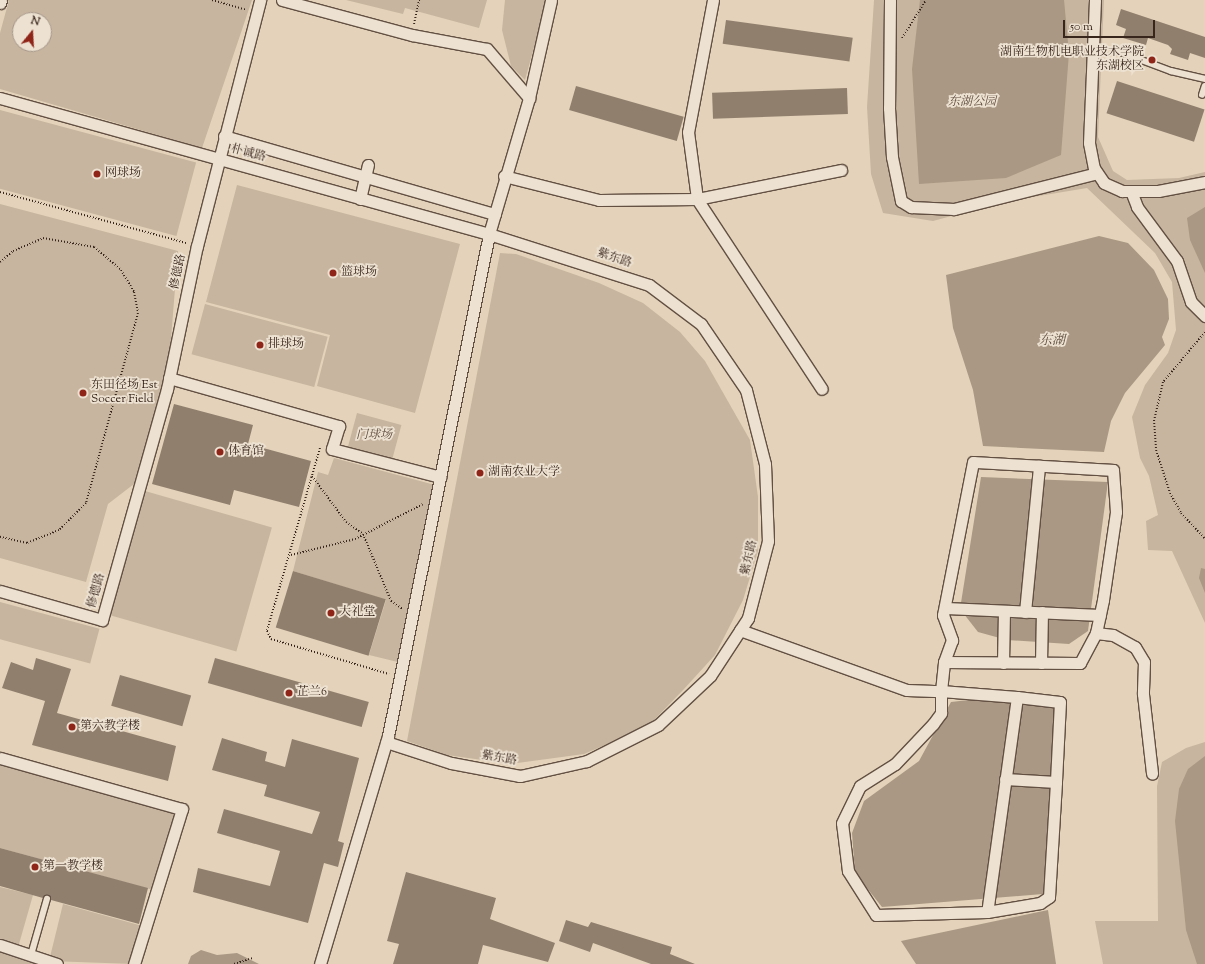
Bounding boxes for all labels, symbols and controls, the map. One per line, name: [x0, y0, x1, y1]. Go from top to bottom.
north arrow: [12, 12, 52, 52]
scale bar: [1065, 12, 1157, 38]
text: N: [29, 13, 42, 31]
text: 50 m: [1070, 18, 1093, 36]
place label: 湖南生物机电职业技术学院 东湖校区: [1000, 46, 1144, 74]
marker: 湖南生物机电职业技术学院 东湖校区: [1147, 55, 1157, 65]
park label: 东湖公园: [948, 96, 996, 110]
street label: 朴诚路: [229, 142, 267, 166]
place label: 网球场: [105, 167, 141, 181]
marker: 网球场: [92, 169, 102, 179]
street label: 紫东路: [595, 246, 633, 272]
street label: 修德路: [168, 253, 190, 291]
place label: 篮球场: [341, 266, 377, 280]
marker: 篮球场: [328, 268, 338, 278]
water label: 东湖: [1039, 333, 1065, 349]
place label: 排球场: [268, 338, 304, 352]
marker: 排球场: [255, 340, 265, 350]
place label: 东田径场 Est Soccer Field: [91, 379, 158, 407]
marker: 东田径场 Est Soccer Field: [78, 388, 88, 398]
park label: 门球场: [356, 429, 392, 443]
place label: 体育馆: [228, 445, 264, 459]
marker: 体育馆: [215, 447, 225, 457]
place label: 湖南农业大学: [488, 466, 560, 480]
marker: 湖南农业大学: [475, 468, 485, 478]
street label: 紫东路: [739, 539, 761, 577]
street label: 修德路: [85, 572, 109, 610]
place label: 大礼堂: [339, 606, 375, 620]
marker: 大礼堂: [326, 608, 336, 618]
place label: 芷兰6: [297, 686, 327, 700]
marker: 芷兰6: [284, 688, 294, 698]
place label: 第六教学楼: [80, 720, 140, 734]
marker: 第六教学楼: [67, 722, 77, 732]
street label: 紫东路: [480, 749, 518, 769]
place label: 第一教学楼: [43, 860, 103, 874]
marker: 第一教学楼: [30, 862, 40, 872]

